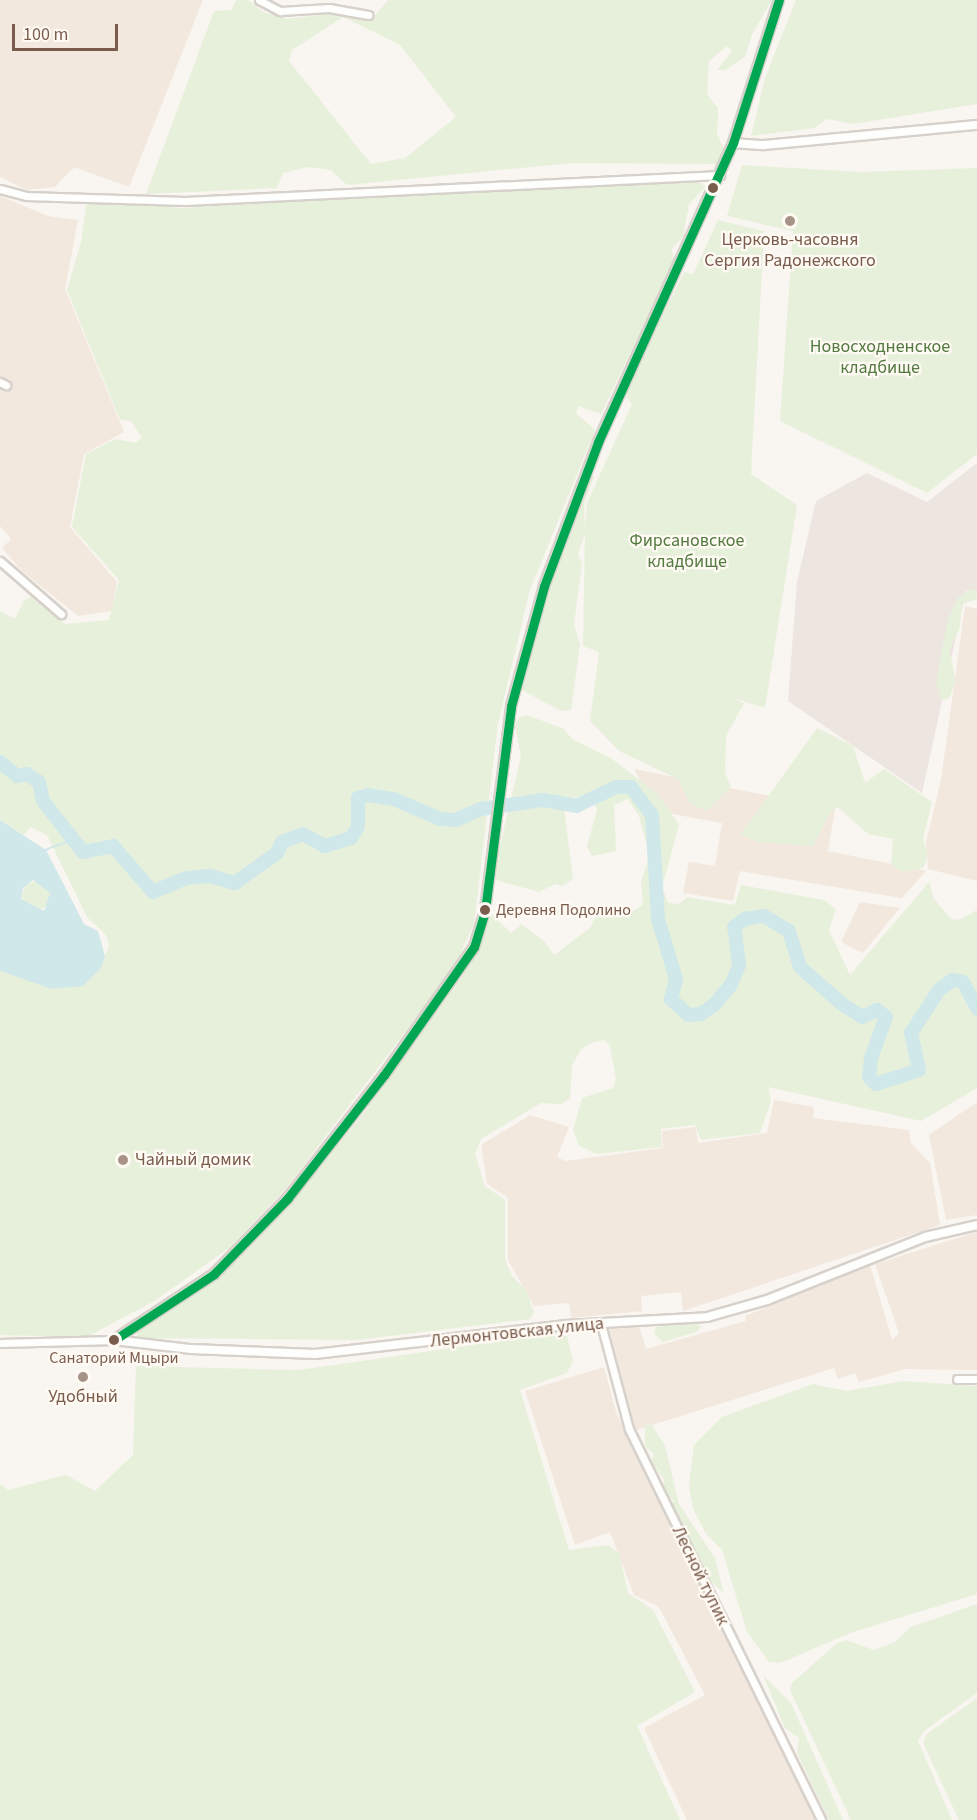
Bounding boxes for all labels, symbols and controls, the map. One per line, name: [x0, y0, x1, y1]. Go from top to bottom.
scale bar: [15, 12, 122, 50]
text: 100 m: [23, 22, 68, 47]
unlabelled marker: [707, 182, 719, 194]
marker: Церковь-часовня Сергия Радонежского: [783, 214, 797, 228]
place label: Церковь-часовня Сергия Радонежского: [704, 230, 876, 272]
park label: Новосходненское кладбище: [810, 337, 950, 380]
park label: Фирсановское кладбище: [630, 531, 744, 574]
place label: Деревня Подолино: [496, 900, 631, 920]
marker: Деревня Подолино: [479, 904, 491, 916]
place label: Чайный домик: [135, 1149, 251, 1171]
marker: Чайный домик: [116, 1153, 130, 1167]
street label: Лермонтовская улица: [429, 1313, 605, 1353]
marker: Санаторий Мцыри: [108, 1334, 120, 1346]
place label: Санаторий Мцыри: [49, 1348, 179, 1368]
marker: Удобный: [76, 1370, 90, 1384]
place label: Удобный: [48, 1386, 118, 1408]
street label: Лесной тупик: [667, 1523, 733, 1629]

